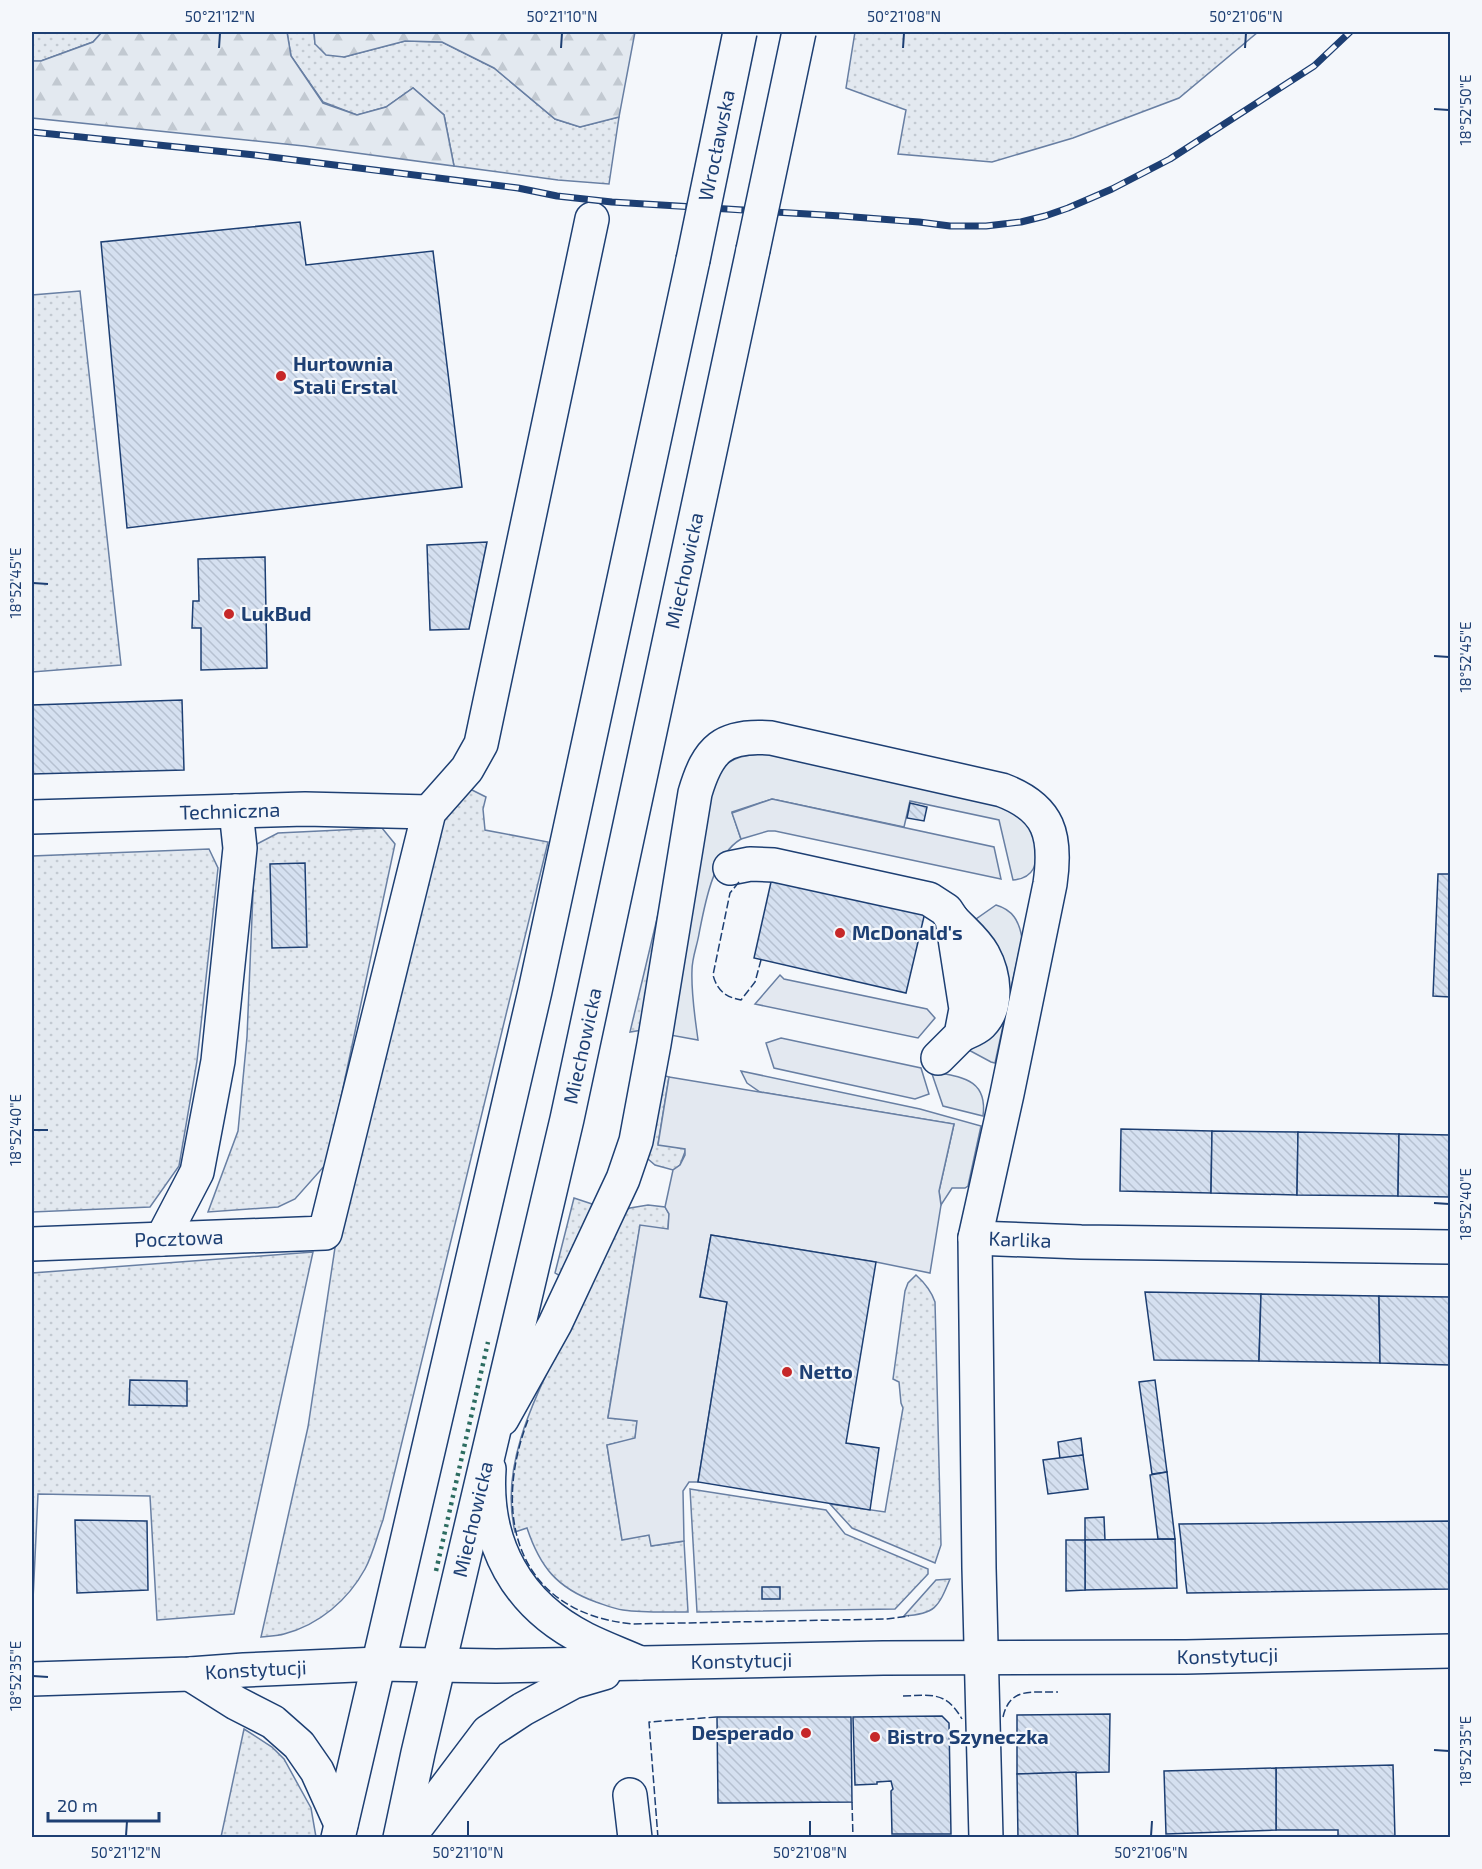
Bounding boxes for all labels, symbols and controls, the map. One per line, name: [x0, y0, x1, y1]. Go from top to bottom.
text: 50°21'12"N: [185, 7, 255, 25]
text: 50°21'10"N: [527, 7, 597, 25]
text: 50°21'08"N: [867, 7, 941, 25]
text: 50°21'06"N: [1209, 7, 1283, 25]
text: 18°52'50"E: [1456, 75, 1474, 145]
street label: Wrocławska: [692, 87, 739, 203]
place label: Hurtownia Stali Erstal: [293, 351, 398, 398]
marker: Hurtownia Stali Erstal: [274, 369, 288, 383]
street label: Miechowicka: [659, 510, 708, 631]
text: 18°52'45"E: [6, 548, 24, 618]
place label: LukBud: [241, 601, 311, 625]
marker: LukBud: [222, 607, 236, 621]
text: 18°52'45"E: [1456, 622, 1474, 692]
street label: Techniczna: [179, 797, 281, 824]
place label: McDonald's: [852, 920, 963, 944]
marker: McDonald's: [833, 926, 847, 940]
street label: Miechowicka: [558, 985, 606, 1106]
text: 18°52'40"E: [6, 1094, 24, 1166]
text: 18°52'40"E: [1456, 1168, 1474, 1240]
street label: Pocztowa: [134, 1224, 224, 1251]
street label: Karlika: [988, 1226, 1052, 1252]
place label: Netto: [799, 1359, 853, 1383]
marker: Netto: [780, 1365, 794, 1379]
street label: Miechowicka: [447, 1459, 497, 1579]
text: 18°52'35"E: [6, 1641, 24, 1711]
street label: Konstytucji: [1177, 1642, 1279, 1668]
street label: Konstytucji: [690, 1647, 793, 1673]
street label: Konstytucji: [204, 1654, 307, 1684]
text: 18°52'35"E: [1456, 1716, 1474, 1786]
place label: Desperado: [692, 1720, 794, 1744]
place label: Bistro Szyneczka: [887, 1724, 1049, 1749]
marker: Desperado: [799, 1726, 813, 1740]
marker: Bistro Szyneczka: [868, 1730, 882, 1744]
scale bar: [48, 1785, 159, 1823]
text: 20 m: [57, 1794, 98, 1816]
text: 50°21'12"N: [91, 1843, 161, 1861]
text: 50°21'10"N: [433, 1843, 503, 1861]
text: 50°21'08"N: [773, 1843, 847, 1861]
text: 50°21'06"N: [1114, 1843, 1188, 1861]

